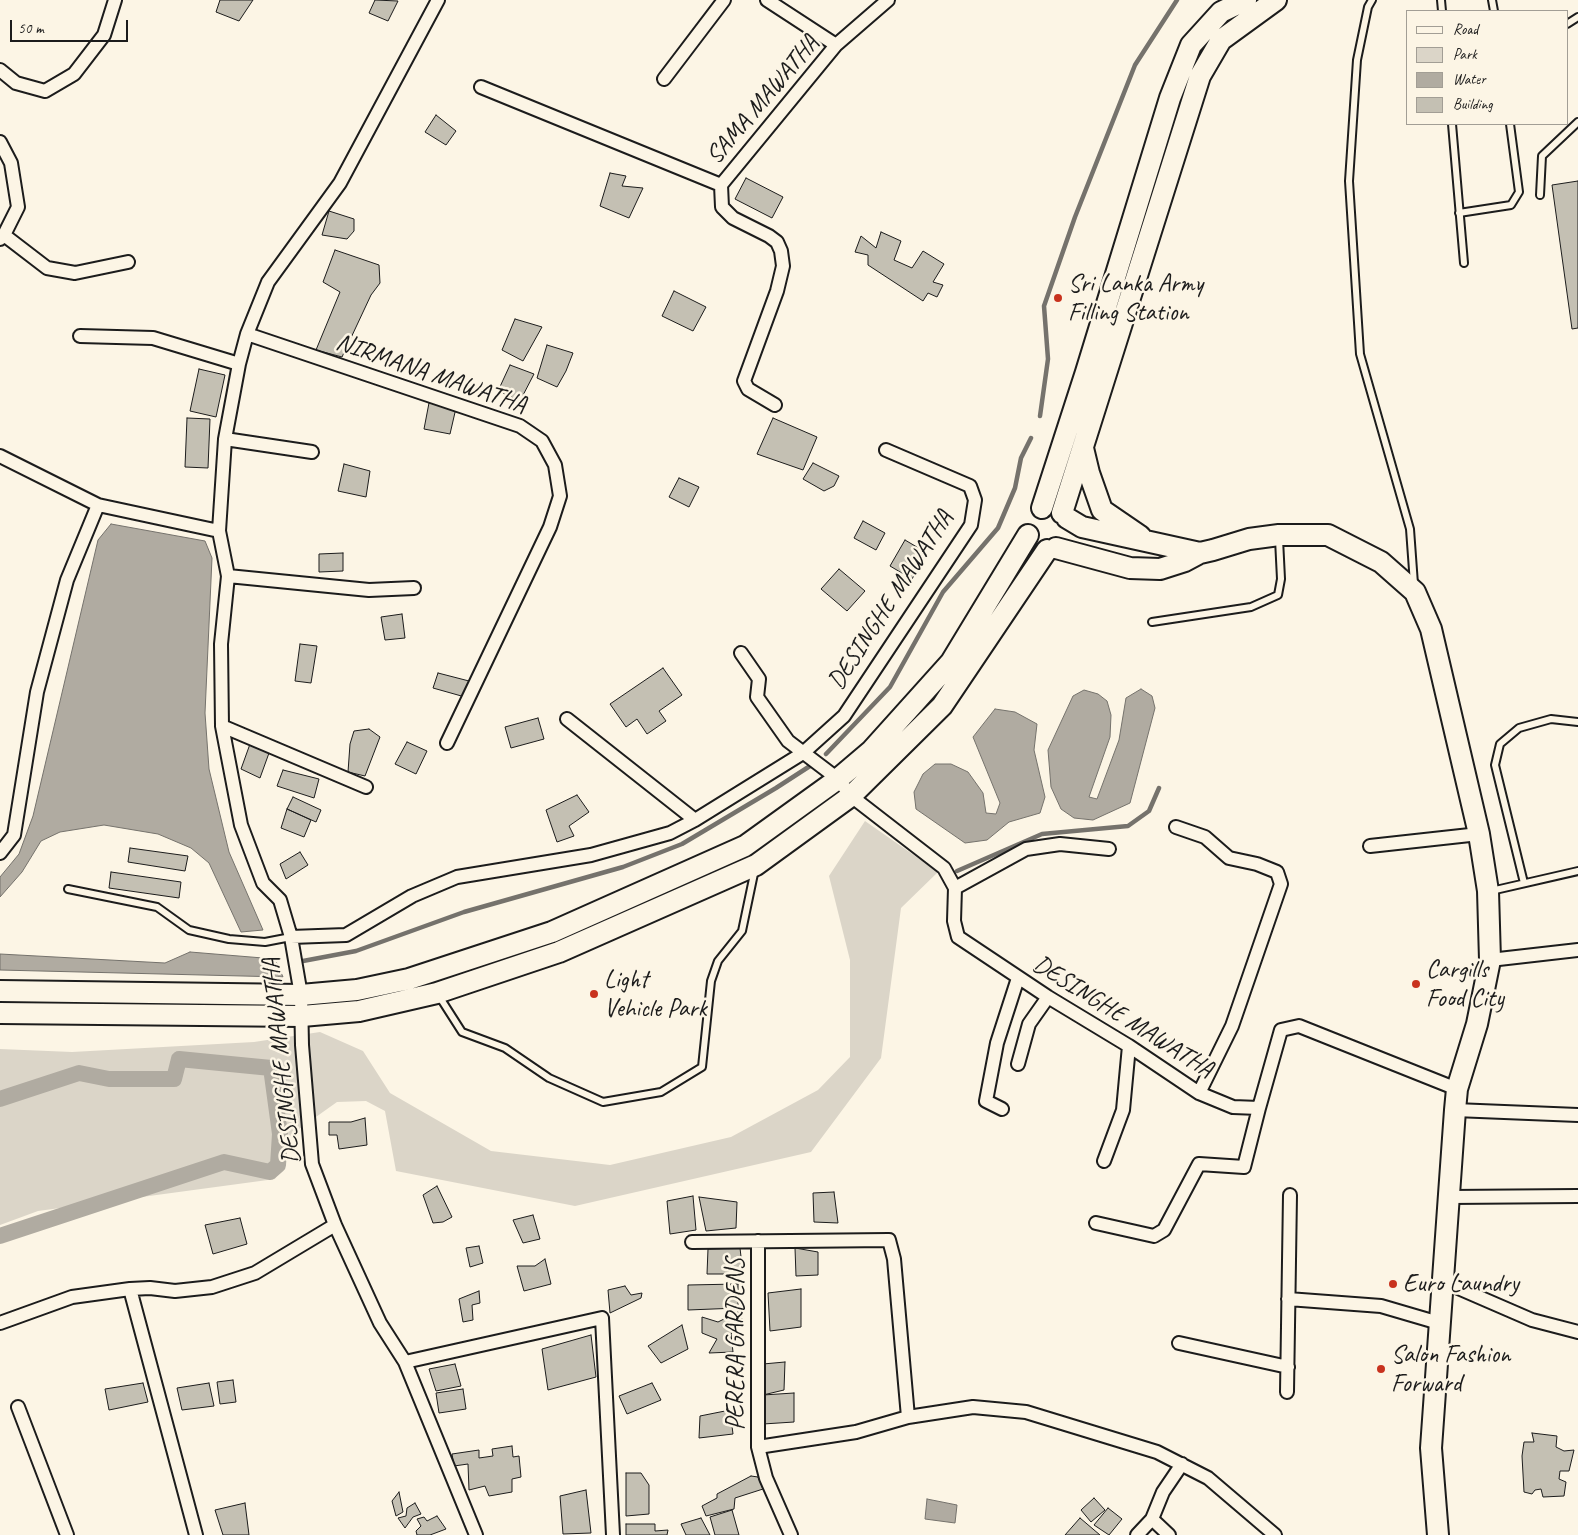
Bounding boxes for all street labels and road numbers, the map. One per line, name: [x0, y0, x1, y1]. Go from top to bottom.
street label: SAMA MAWATHA: [700, 29, 826, 171]
street label: NIRMANA MAWATHA: [332, 327, 530, 421]
street label: DESINGHE MAWATHA: [822, 505, 960, 695]
street label: DESINGHE MAWATHA: [1027, 949, 1219, 1085]
street label: DESINGHE MAWATHA: [256, 956, 308, 1166]
street label: PERERA GARDENS: [721, 1258, 751, 1430]

